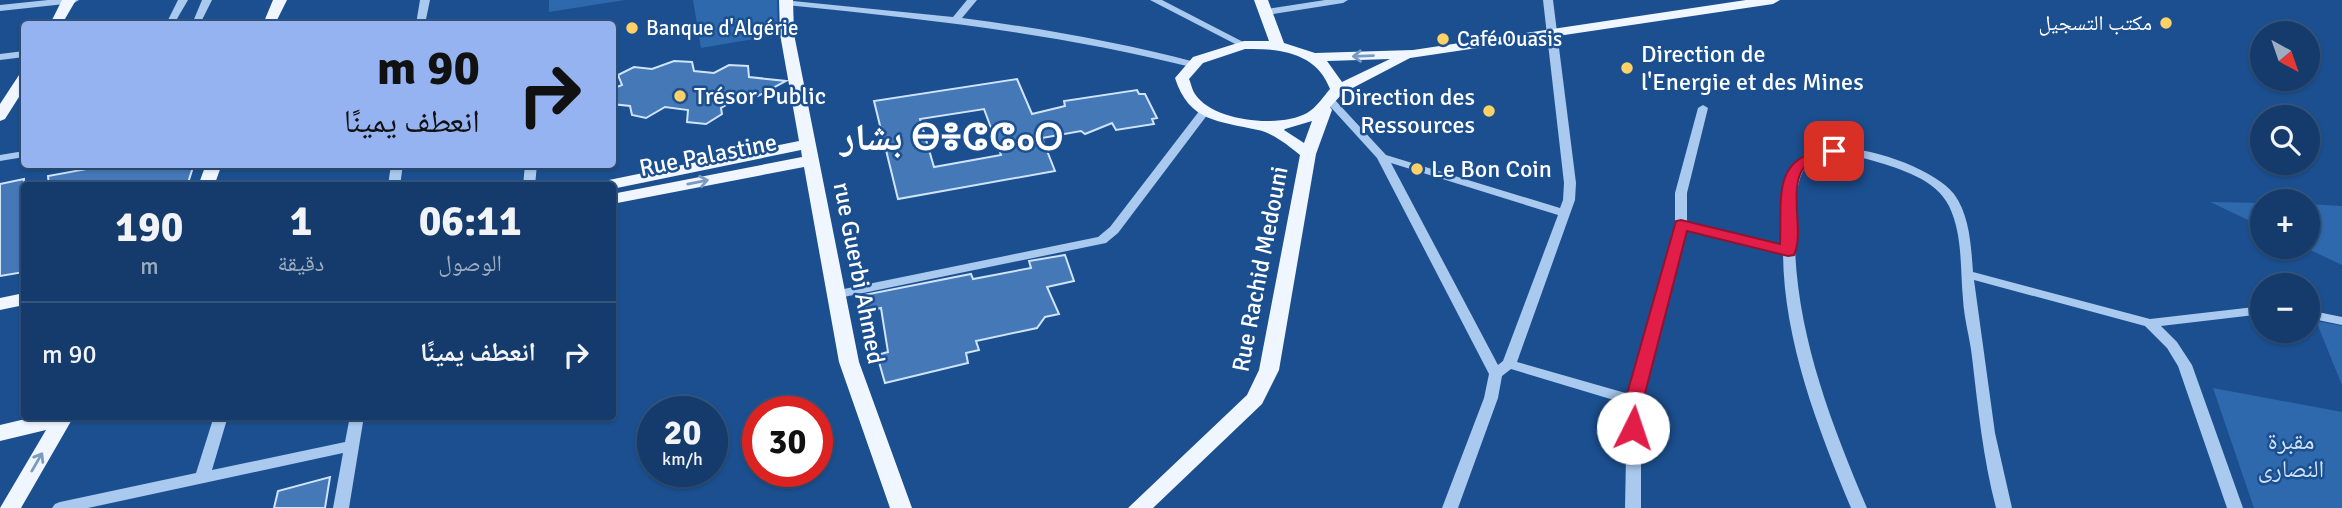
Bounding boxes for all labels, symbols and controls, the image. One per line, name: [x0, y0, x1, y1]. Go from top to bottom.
place label: مكتب التسجيل: [2039, 10, 2152, 36]
place label: Banque d'Algérie: [646, 15, 799, 41]
marker: مكتب التسجيل: [2158, 15, 2174, 31]
marker: Banque d'Algérie: [624, 20, 640, 36]
north arrow: [2250, 21, 2320, 91]
map controls: [2250, 21, 2320, 343]
place label: Café Ouasis: [1457, 26, 1562, 52]
marker: Café Ouasis: [1435, 31, 1451, 47]
text: 90 m: [377, 38, 480, 98]
place label: Direction de l'Energie et des Mines: [1641, 39, 1864, 97]
icon: right: [504, 49, 595, 140]
one-way arrow: [1351, 49, 1374, 63]
marker: Direction de l'Energie et des Mines: [1619, 60, 1635, 76]
place label: Trésor Public: [694, 81, 826, 111]
place label: Direction des Ressources: [1340, 82, 1475, 140]
marker: Trésor Public: [672, 88, 688, 104]
text: انعطف يمينًا: [344, 102, 480, 141]
marker: Direction des Ressources: [1481, 103, 1497, 119]
button: search: [2250, 105, 2320, 175]
district label: بشار ⴱⴻⵛⵛⴰⵔ: [838, 114, 1064, 161]
pin: [1804, 121, 1864, 181]
street label: Rue Palastine: [637, 127, 779, 183]
icon: arrive: [1815, 132, 1853, 170]
place label: Le Bon Coin: [1431, 154, 1552, 184]
marker: Le Bon Coin: [1409, 161, 1425, 177]
street label: Rue Rachid Medouni: [1225, 164, 1295, 374]
one-way arrow: [686, 175, 709, 188]
street label: rue Guerbi Ahmed: [827, 180, 891, 366]
button: +: [2250, 189, 2320, 259]
text: 1: [290, 196, 312, 247]
text: 06:11: [419, 196, 522, 247]
text: 190: [115, 202, 183, 253]
text: دقيقة: [278, 249, 324, 278]
text: الوصول: [438, 249, 502, 278]
text: m: [140, 252, 158, 281]
button: −: [2250, 273, 2320, 343]
icon: right: [557, 336, 595, 374]
text: انعطف يمينًا: [420, 337, 536, 369]
text: 90 m: [42, 339, 97, 371]
position arrow: [1596, 391, 1670, 465]
speed limit sign: 30: [742, 396, 833, 487]
text: 20: [664, 411, 701, 454]
park label: مقبرة النصارى: [2258, 426, 2324, 484]
text: km/h: [662, 448, 703, 470]
one-way arrow: [30, 453, 44, 473]

